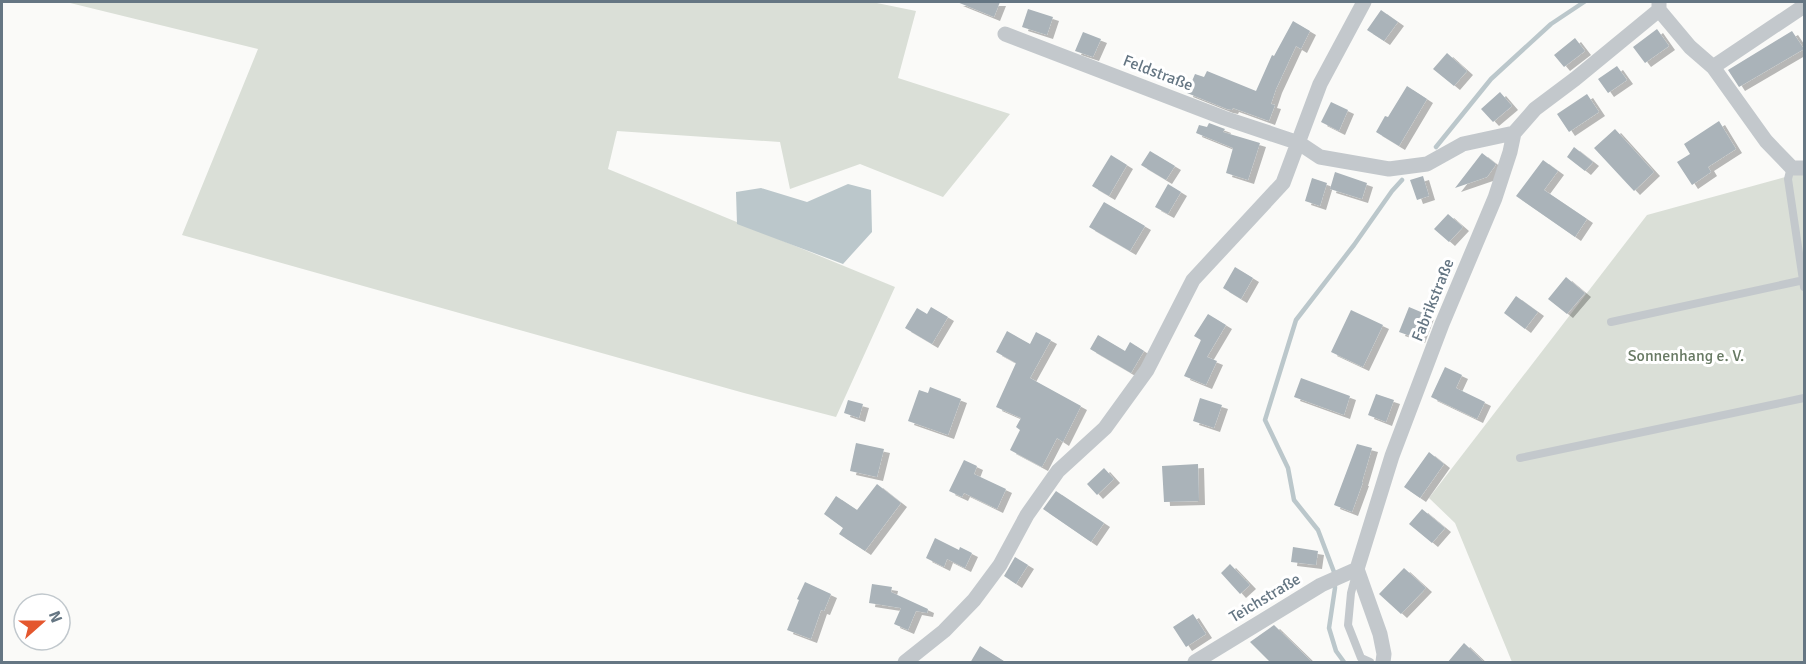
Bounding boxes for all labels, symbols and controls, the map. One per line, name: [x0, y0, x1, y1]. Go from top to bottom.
street label: Feldstraße: [1120, 50, 1196, 96]
street label: Fabrikstraße: [1407, 256, 1459, 344]
park label: Sonnenhang e. V.: [1628, 346, 1744, 366]
street label: Teichstraße: [1226, 569, 1304, 627]
north arrow: [12, 592, 72, 652]
text: N: [44, 608, 66, 626]

